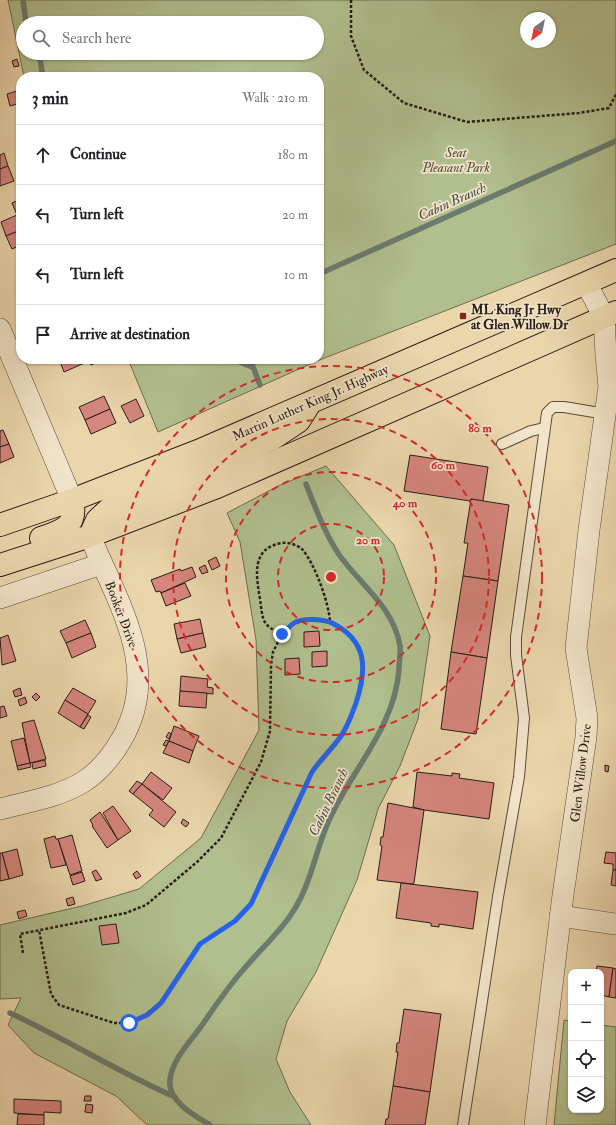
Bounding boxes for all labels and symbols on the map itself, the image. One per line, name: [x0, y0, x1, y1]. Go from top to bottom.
north arrow: [520, 12, 556, 48]
park label: Seat Pleasant Park: [421, 145, 490, 176]
water label: Cabin Branch: [415, 179, 489, 224]
place label: ML King Jr Hwy at Glen Willow Dr: [470, 302, 569, 333]
marker: ML King Jr Hwy at Glen Willow Dr: [458, 311, 468, 321]
street label: Martin Luther King Jr. Highway: [230, 361, 392, 446]
text: 80 m: [468, 421, 492, 436]
text: 60 m: [431, 458, 456, 473]
text: 40 m: [392, 496, 418, 511]
text: 20 m: [356, 533, 381, 548]
centre of rings: [324, 570, 338, 584]
street label: Booker Drive: [101, 579, 141, 650]
route end: [273, 625, 291, 643]
street label: Glen Willow Drive: [567, 722, 595, 823]
water label: Cabin Branch: [305, 766, 352, 839]
route start: [120, 1014, 138, 1032]

